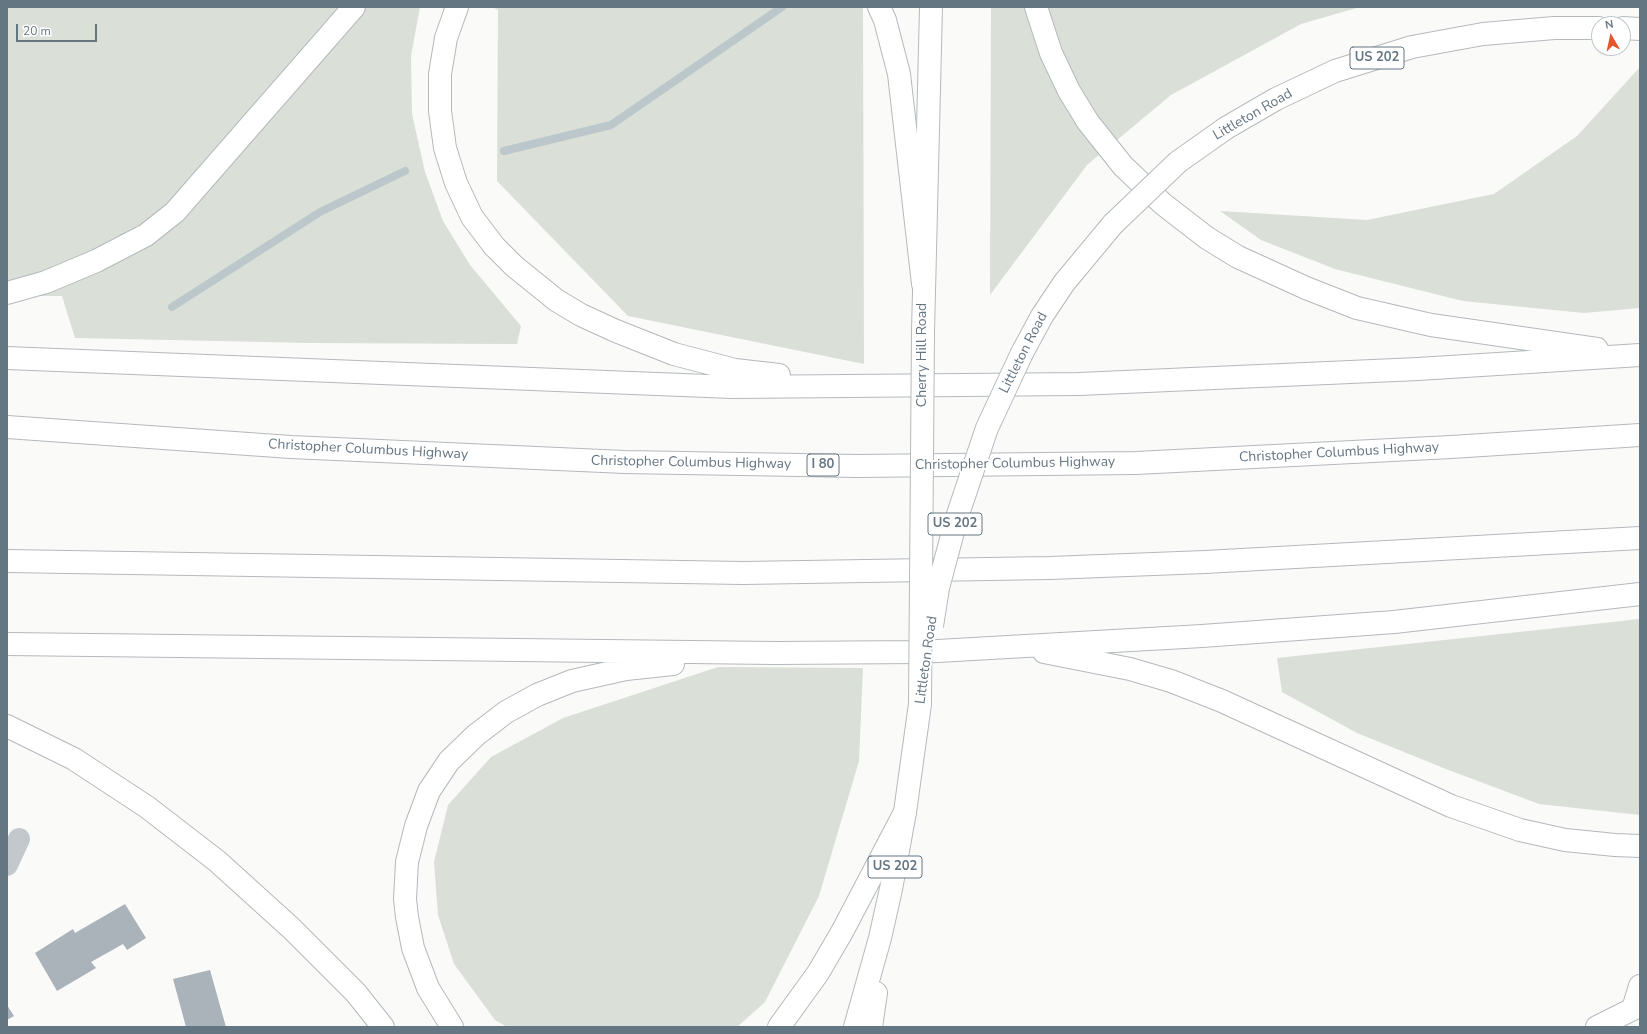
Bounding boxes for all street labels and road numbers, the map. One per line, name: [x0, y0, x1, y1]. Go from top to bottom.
road number: US 202: [1350, 47, 1404, 69]
street label: Littleton Road: [1210, 86, 1296, 144]
street label: Cherry Hill Road: [915, 303, 931, 407]
street label: Littleton Road: [996, 310, 1052, 396]
street label: Christopher Columbus Highway: [268, 436, 468, 464]
street label: Christopher Columbus Highway: [1239, 439, 1439, 467]
street label: Christopher Columbus Highway: [591, 453, 791, 473]
road number: I 80: [807, 454, 839, 476]
street label: Christopher Columbus Highway: [915, 454, 1115, 474]
road number: US 202: [928, 513, 982, 535]
street label: Littleton Road: [913, 615, 941, 705]
road number: US 202: [868, 856, 922, 878]

